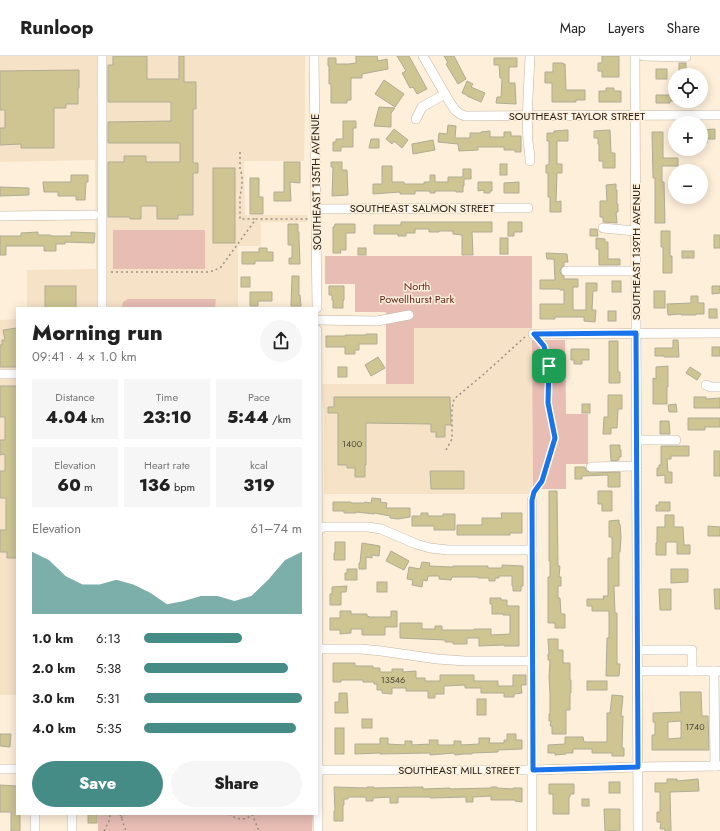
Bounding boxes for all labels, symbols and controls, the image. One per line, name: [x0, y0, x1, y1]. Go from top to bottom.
text: Runloop: [20, 14, 93, 41]
text: Map: [560, 18, 586, 38]
text: Layers: [608, 18, 644, 38]
text: Share: [666, 18, 700, 38]
map controls: [668, 68, 708, 204]
button: locate: [668, 68, 708, 108]
street label: SOUTHEAST TAYLOR STREET: [509, 108, 645, 124]
street label: SOUTHEAST 135TH AVENUE: [307, 114, 325, 250]
button: +: [668, 116, 708, 156]
button: −: [668, 164, 708, 204]
street label: SOUTHEAST 139TH AVENUE: [628, 184, 644, 320]
street label: SOUTHEAST SALMON STREET: [350, 200, 494, 216]
park label: North Powellhurst Park: [380, 278, 455, 307]
text: Morning run: [32, 316, 163, 348]
button: share: [260, 320, 302, 362]
text: 09:41 · 4 × 1.0 km: [32, 347, 137, 366]
pin: [532, 349, 566, 383]
icon: arrive: [538, 355, 560, 377]
text: Distance: [55, 389, 95, 405]
text: Time: [156, 389, 178, 405]
text: Pace: [248, 389, 270, 405]
text: 4.04: [46, 405, 88, 429]
text: 23:10: [143, 405, 191, 429]
text: 5:44: [227, 405, 269, 429]
text: km: [88, 411, 104, 427]
text: /km: [269, 411, 291, 427]
house number: 1400: [342, 437, 363, 450]
text: Elevation: [54, 457, 96, 473]
text: Heart rate: [144, 457, 190, 473]
text: kcal: [250, 457, 268, 473]
text: 60: [57, 473, 81, 497]
text: 136: [139, 473, 171, 497]
text: 319: [243, 473, 275, 497]
text: m: [81, 479, 93, 495]
text: bpm: [171, 479, 195, 495]
text: Elevation: [32, 519, 81, 538]
text: 61–74 m: [251, 519, 302, 538]
text: 1.0 km: [32, 629, 73, 648]
text: 6:13: [96, 629, 120, 648]
text: 2.0 km: [32, 659, 75, 678]
text: 5:38: [96, 659, 121, 678]
house number: 13546: [381, 673, 405, 686]
text: 3.0 km: [32, 689, 75, 708]
text: 5:31: [96, 689, 120, 708]
text: 4.0 km: [32, 719, 76, 738]
text: 5:35: [96, 719, 122, 738]
house number: 1740: [685, 720, 705, 733]
button: Save: [32, 761, 163, 807]
button: Share: [171, 761, 302, 807]
street label: SOUTHEAST MILL STREET: [398, 762, 520, 778]

